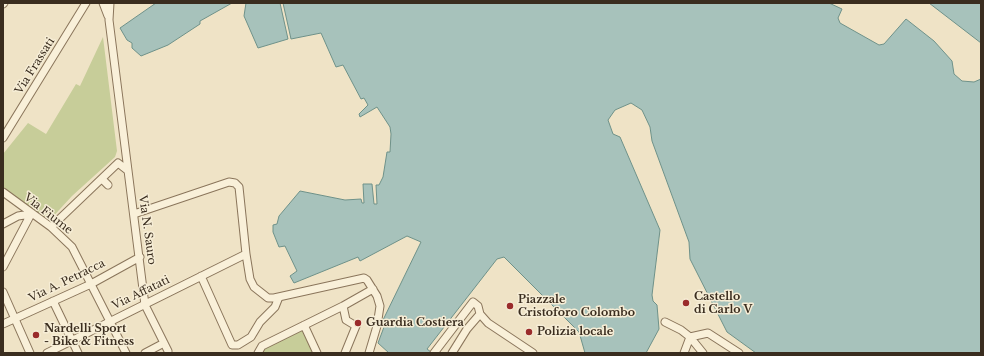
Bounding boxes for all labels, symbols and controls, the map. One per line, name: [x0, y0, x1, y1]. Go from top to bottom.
street label: Via Frassati: [12, 35, 58, 97]
street label: Via Fiume: [21, 191, 75, 237]
street label: Via N. Sauro: [136, 194, 158, 266]
street label: Via A. Petracca: [27, 257, 107, 305]
street label: Via Affatati: [110, 273, 172, 313]
place label: Castello di Carlo V: [694, 290, 752, 316]
place label: Piazzale Cristoforo Colombo: [518, 293, 635, 319]
marker: Castello di Carlo V: [681, 298, 691, 308]
marker: Piazzale Cristoforo Colombo: [505, 301, 515, 311]
place label: Guardia Costiera: [366, 316, 464, 330]
marker: Guardia Costiera: [353, 318, 363, 328]
place label: Nardelli Sport - Bike & Fitness: [44, 322, 134, 348]
place label: Polizia locale: [537, 325, 613, 339]
marker: Polizia locale: [524, 327, 534, 337]
marker: Nardelli Sport - Bike & Fitness: [31, 330, 41, 340]

